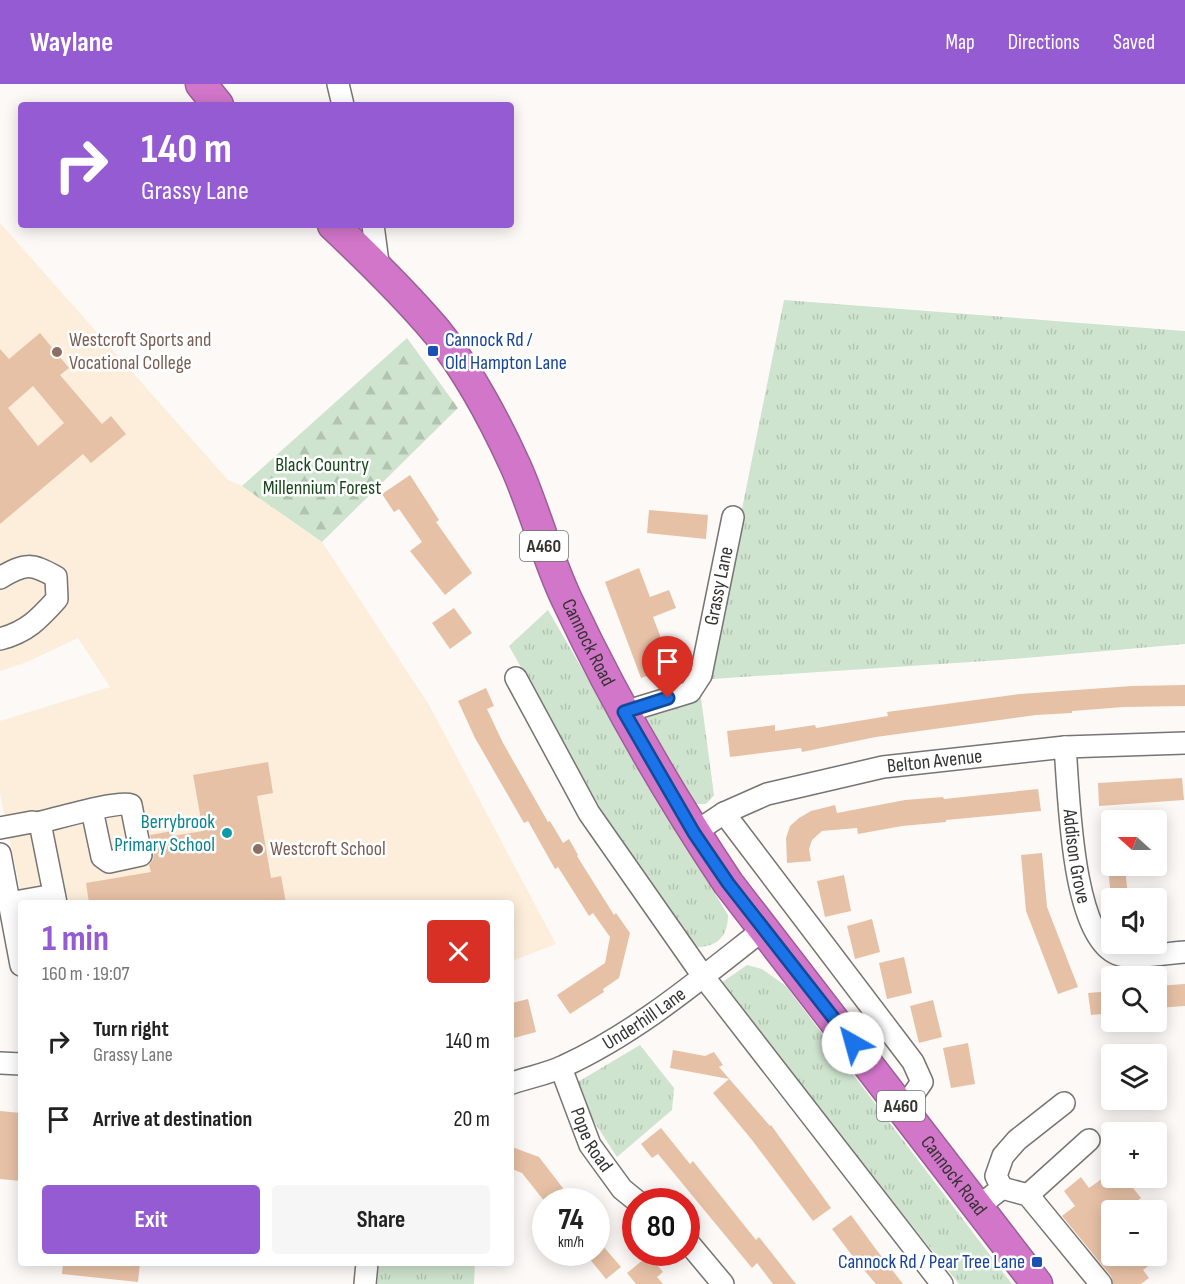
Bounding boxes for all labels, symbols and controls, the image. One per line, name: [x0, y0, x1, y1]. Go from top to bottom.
text: Waylane: [30, 26, 113, 59]
text: Map: [945, 30, 975, 55]
text: Directions: [1008, 30, 1080, 55]
text: Saved: [1113, 30, 1155, 55]
text: 140 m: [141, 124, 232, 175]
icon: right: [42, 126, 120, 204]
text: Grassy Lane: [141, 175, 249, 207]
place label: Westcroft Sports and Vocational College: [69, 328, 211, 375]
place label: Cannock Rd / Old Hampton Lane: [445, 328, 567, 375]
marker: Cannock Rd / Old Hampton Lane: [426, 344, 440, 358]
marker: Westcroft Sports and Vocational College: [50, 345, 64, 359]
park label: Black Country Millennium Forest: [263, 453, 381, 500]
road number: A460: [520, 531, 568, 561]
street label: Grassy Lane: [699, 544, 739, 628]
street label: Cannock Road: [556, 595, 620, 690]
pin: [642, 636, 693, 698]
icon: arrive: [651, 645, 684, 678]
street label: Belton Avenue: [886, 744, 983, 778]
street label: Addison Grove: [1057, 807, 1096, 906]
place label: Berrybrook Primary School: [114, 810, 215, 857]
north arrow: [1101, 810, 1167, 876]
map controls: [1101, 810, 1167, 1266]
marker: Berrybrook Primary School: [220, 826, 234, 840]
place label: Westcroft School: [270, 837, 386, 861]
marker: Westcroft School: [251, 842, 265, 856]
button: sound: [1101, 888, 1167, 954]
text: 1 min: [42, 918, 109, 961]
button: close: [427, 920, 490, 983]
text: 160 m · 19:07: [42, 962, 130, 986]
button: search: [1101, 966, 1167, 1032]
street label: Underhill Lane: [598, 982, 691, 1055]
position arrow: [821, 1011, 885, 1075]
text: Turn right: [93, 1016, 169, 1043]
icon: right: [42, 1025, 75, 1058]
text: 140 m: [446, 1028, 490, 1055]
text: Grassy Lane: [93, 1043, 173, 1067]
button: layers: [1101, 1044, 1167, 1110]
road number: A460: [877, 1091, 925, 1121]
icon: arrive: [42, 1103, 75, 1136]
street label: Pope Road: [565, 1104, 618, 1177]
text: Arrive at destination: [93, 1106, 252, 1133]
text: 20 m: [454, 1106, 490, 1133]
button: +: [1101, 1122, 1167, 1188]
street label: Cannock Road: [915, 1131, 992, 1221]
button: Exit: [42, 1185, 260, 1254]
button: Share: [272, 1185, 490, 1254]
speed limit sign: 80: [622, 1188, 700, 1266]
button: −: [1101, 1200, 1167, 1266]
text: 74: [558, 1202, 584, 1238]
text: km/h: [558, 1233, 584, 1252]
place label: Cannock Rd / Pear Tree Lane: [838, 1250, 1025, 1274]
marker: Cannock Rd / Pear Tree Lane: [1030, 1255, 1044, 1269]

